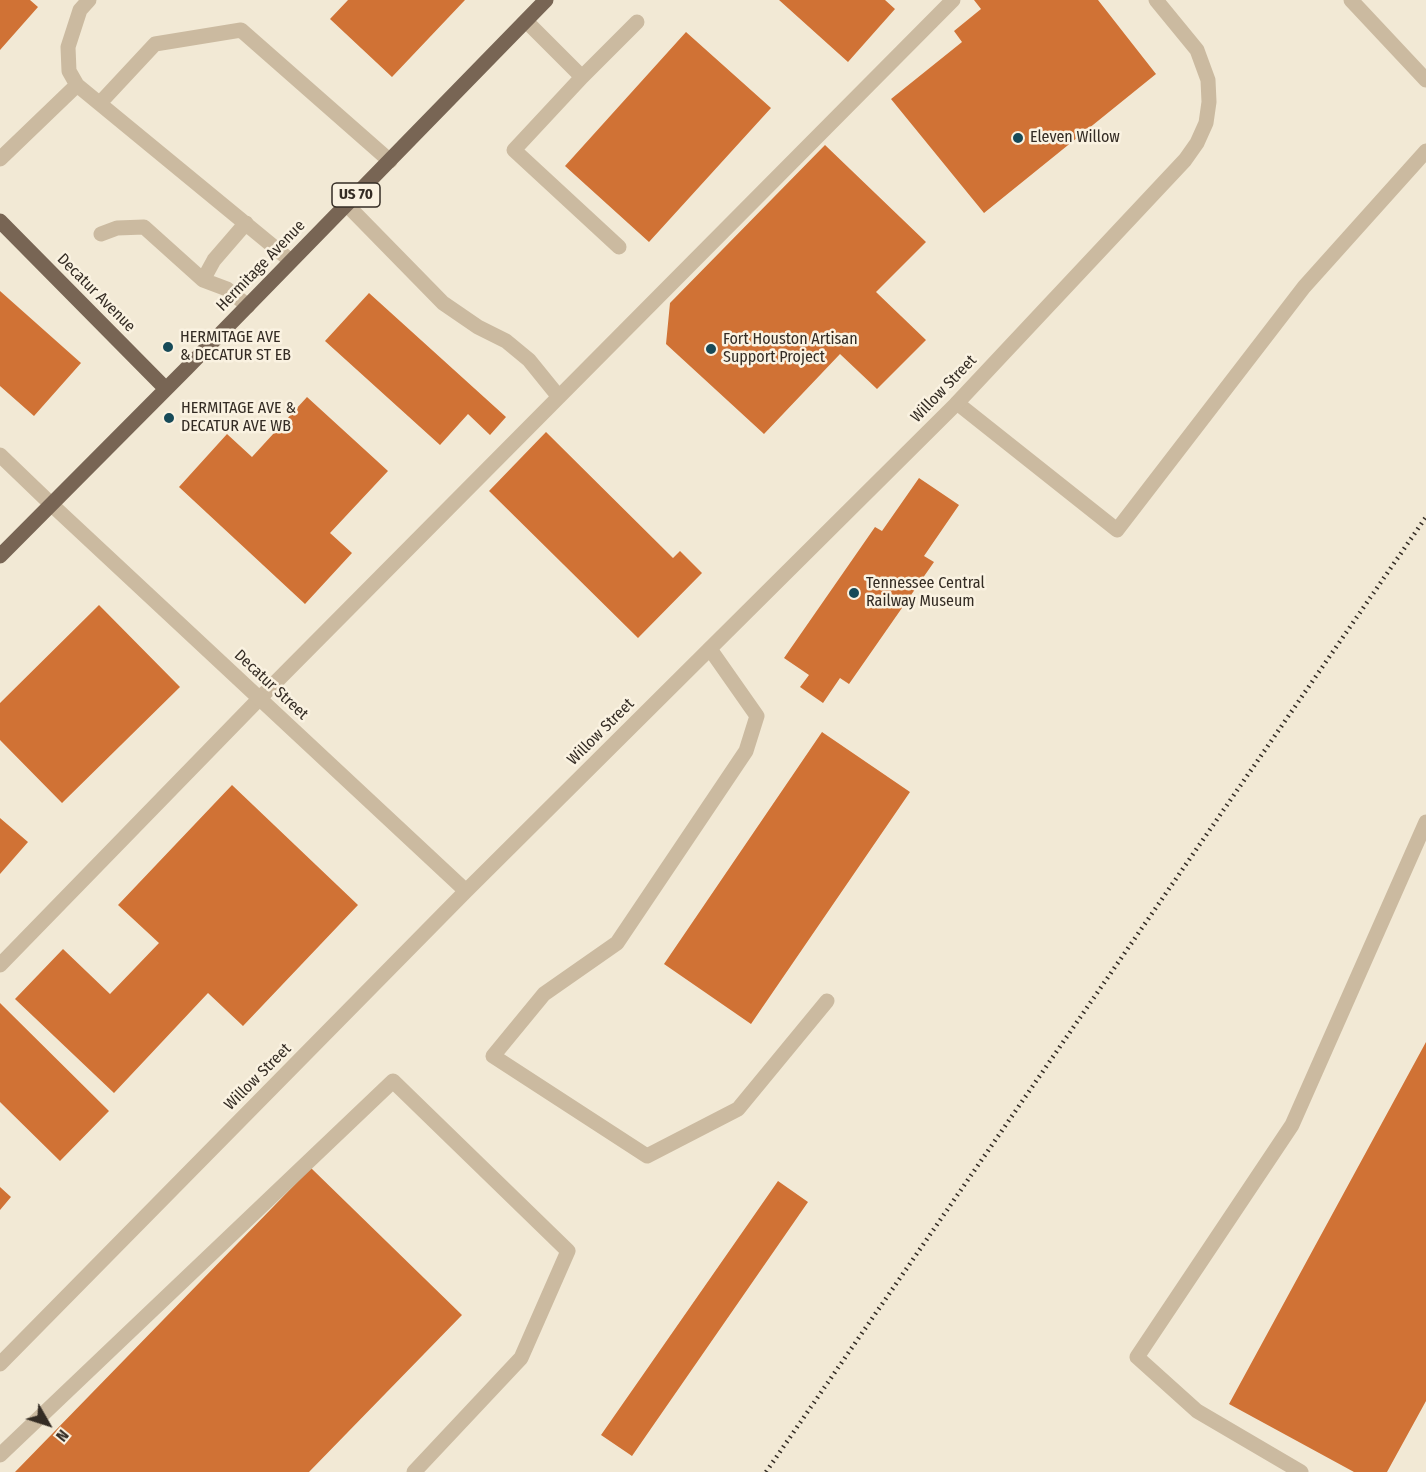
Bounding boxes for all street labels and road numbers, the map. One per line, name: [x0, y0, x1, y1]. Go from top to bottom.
road number: US 70: [332, 183, 380, 207]
street label: Hermitage Avenue: [213, 216, 309, 316]
street label: Decatur Avenue: [53, 250, 139, 336]
street label: Willow Street: [907, 351, 981, 427]
street label: Decatur Street: [230, 646, 312, 724]
street label: Willow Street: [564, 695, 638, 769]
street label: Willow Street: [221, 1040, 295, 1114]

